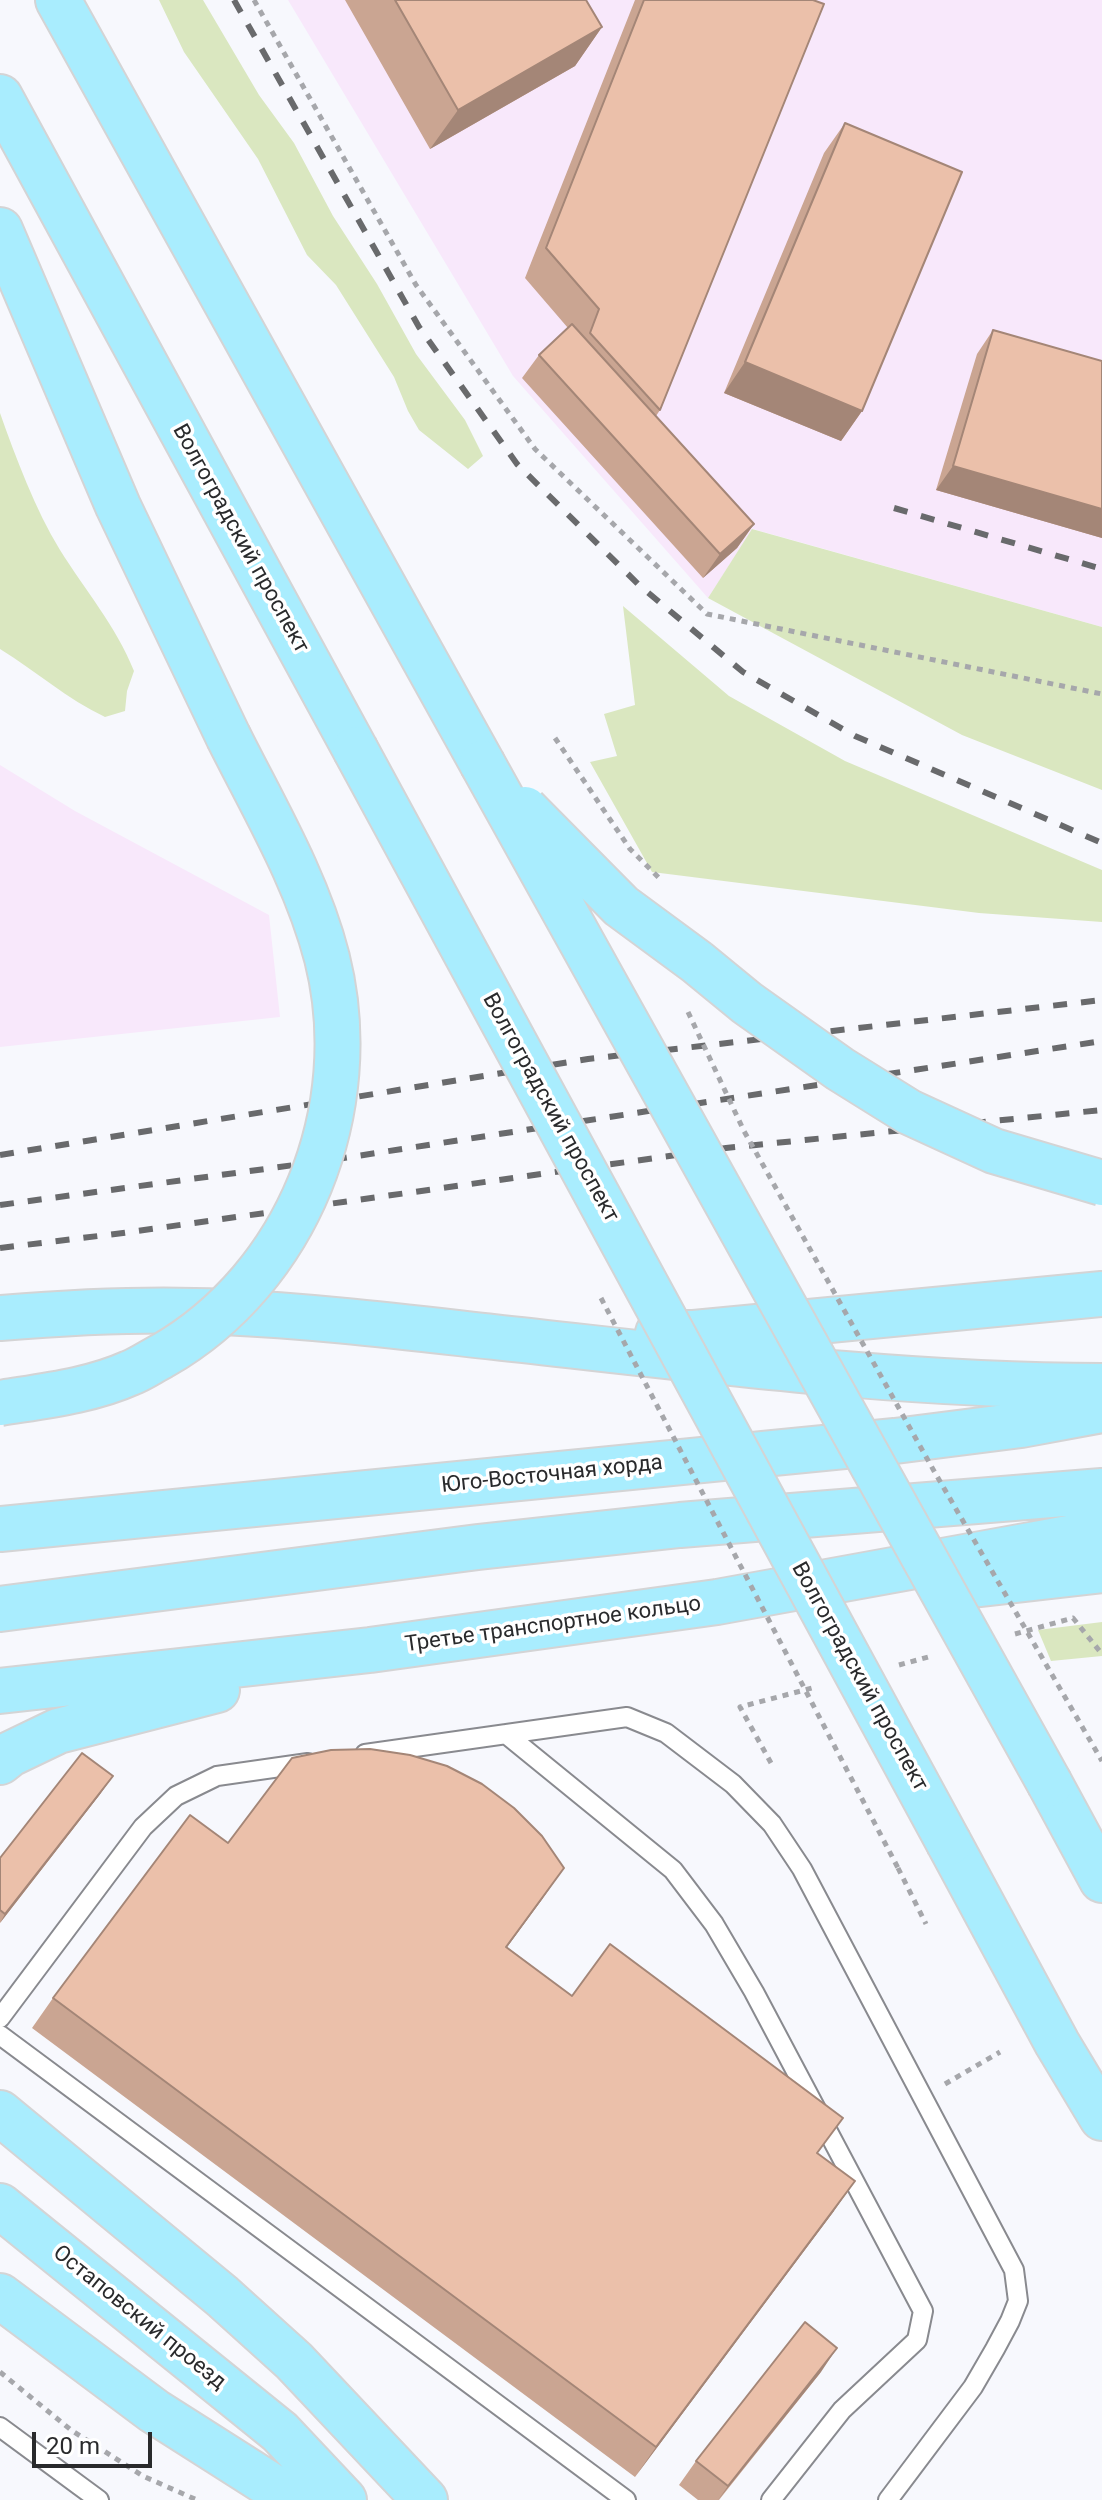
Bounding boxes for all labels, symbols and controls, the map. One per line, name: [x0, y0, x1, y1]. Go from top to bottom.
street label: Волгоградский проспект: [166, 420, 314, 658]
street label: Волгоградский проспект: [476, 989, 624, 1227]
street label: Юго-Восточная хорда: [440, 1450, 664, 1500]
street label: Волгоградский проспект: [785, 1558, 933, 1796]
street label: Третье транспортное кольцо: [403, 1591, 703, 1659]
street label: Остаповский проезд: [47, 2240, 231, 2396]
scale bar: [36, 2416, 156, 2466]
text: 20 m: [46, 2432, 100, 2460]

